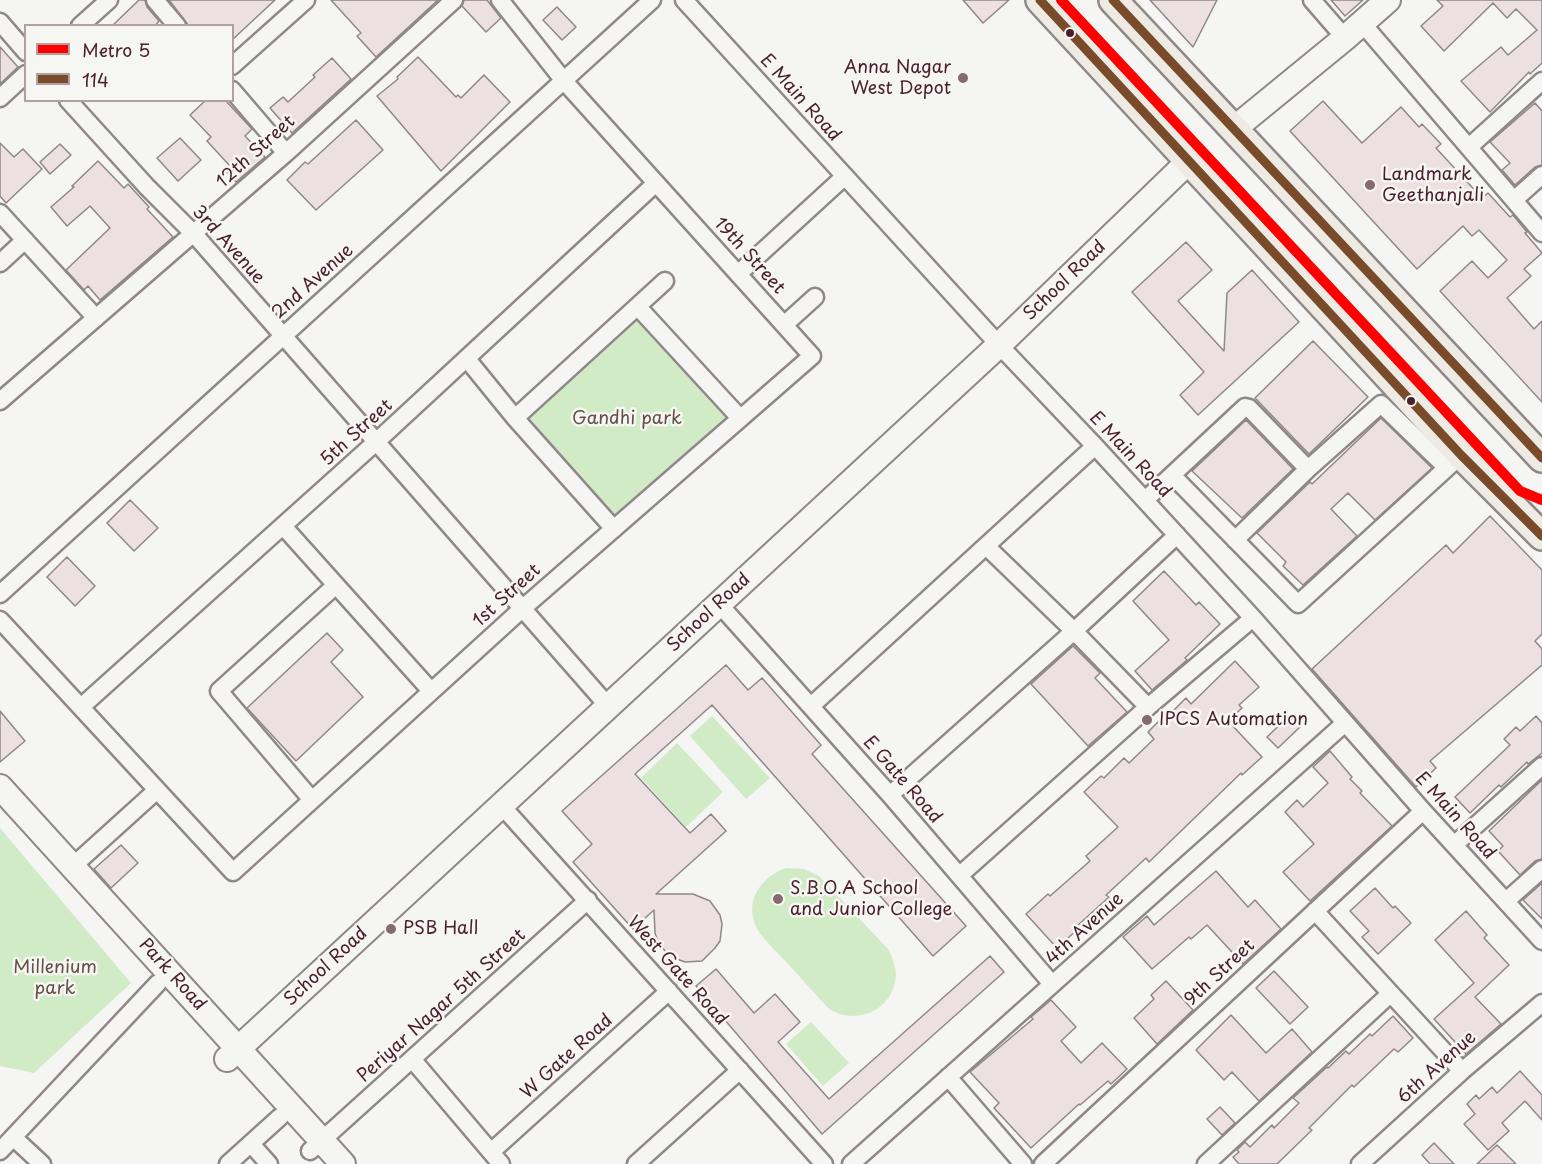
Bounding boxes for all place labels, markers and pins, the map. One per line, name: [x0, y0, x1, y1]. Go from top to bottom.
unlabelled marker: [1064, 27, 1076, 39]
place label: Anna Nagar West Depot: [844, 57, 951, 100]
marker: Anna Nagar West Depot: [956, 71, 970, 85]
place label: Landmark Geethanjali: [1382, 164, 1484, 207]
marker: Landmark Geethanjali: [1363, 178, 1377, 192]
unlabelled marker: [1405, 395, 1417, 407]
place label: IPCS Automation: [1159, 709, 1308, 731]
marker: IPCS Automation: [1140, 713, 1154, 727]
place label: S.B.O.A School and Junior College: [790, 878, 952, 920]
marker: S.B.O.A School and Junior College: [771, 892, 785, 906]
place label: PSB Hall: [403, 918, 478, 940]
marker: PSB Hall: [384, 922, 398, 936]

